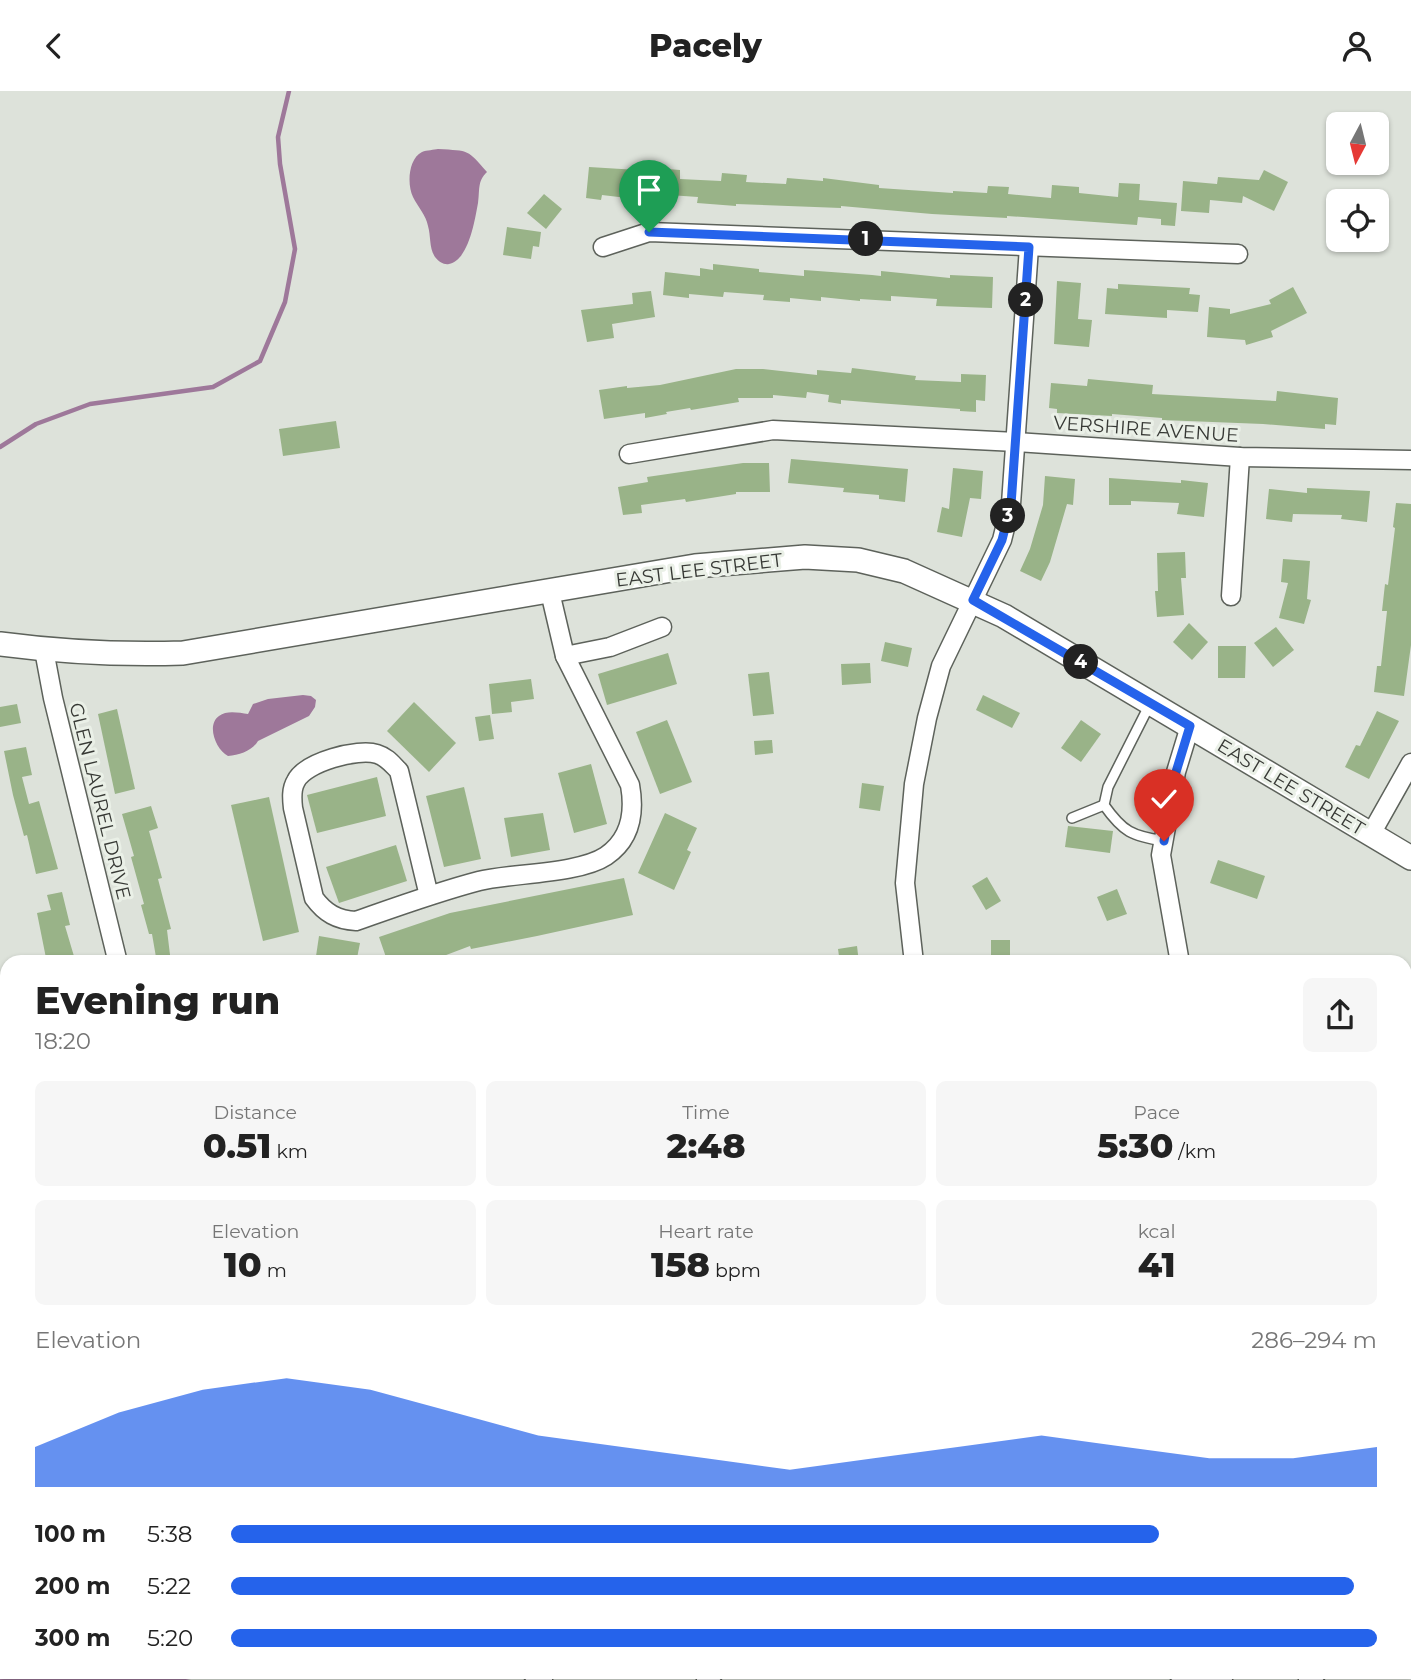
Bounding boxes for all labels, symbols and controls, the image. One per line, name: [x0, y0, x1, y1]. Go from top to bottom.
text: Pacely: [649, 26, 762, 65]
icon: back: [35, 27, 73, 65]
icon: person: [1338, 27, 1376, 65]
north arrow: [1326, 112, 1390, 175]
map controls: [1326, 112, 1389, 252]
pin: [619, 160, 679, 232]
icon: arrive: [630, 171, 668, 209]
button: locate: [1326, 189, 1389, 252]
pin: 1: [848, 221, 884, 257]
text: 1: [862, 227, 869, 250]
pin: 2: [1009, 283, 1044, 318]
text: 2: [1020, 288, 1031, 311]
street label: VERSHIRE AVENUE: [1053, 411, 1239, 447]
pin: 3: [990, 499, 1026, 533]
text: 3: [1002, 504, 1013, 527]
street label: EAST LEE STREET: [614, 548, 784, 592]
pin: 4: [1064, 645, 1098, 679]
text: 4: [1074, 650, 1087, 673]
street label: GLEN LAUREL DRIVE: [64, 700, 136, 902]
street label: EAST LEE STREET: [1213, 734, 1369, 840]
pin: [1134, 769, 1194, 841]
icon: check: [1145, 780, 1183, 818]
text: Evening run: [35, 977, 280, 1024]
button: share: [1303, 978, 1377, 1052]
text: 18:20: [35, 1027, 91, 1055]
text: Distance: [214, 1101, 297, 1124]
text: Time: [682, 1101, 730, 1124]
text: Pace: [1133, 1101, 1180, 1124]
text: 0.51: [203, 1124, 272, 1167]
text: 2:48: [666, 1124, 746, 1167]
text: 5:30: [1097, 1124, 1173, 1167]
text: km: [272, 1140, 308, 1163]
text: /km: [1173, 1140, 1216, 1163]
text: Elevation: [211, 1220, 299, 1243]
text: Heart rate: [658, 1220, 754, 1243]
text: kcal: [1138, 1220, 1176, 1243]
text: 10: [224, 1243, 262, 1286]
text: 158: [651, 1243, 710, 1286]
text: 41: [1138, 1243, 1176, 1286]
text: m: [262, 1259, 287, 1282]
text: bpm: [710, 1259, 761, 1282]
text: Elevation: [35, 1326, 141, 1354]
text: 286–294 m: [1251, 1326, 1377, 1354]
text: 100 m: [35, 1520, 106, 1548]
text: 5:38: [147, 1520, 193, 1548]
text: 200 m: [35, 1572, 110, 1600]
text: 5:22: [147, 1572, 191, 1600]
text: 300 m: [35, 1624, 111, 1652]
text: 5:20: [147, 1624, 193, 1652]

